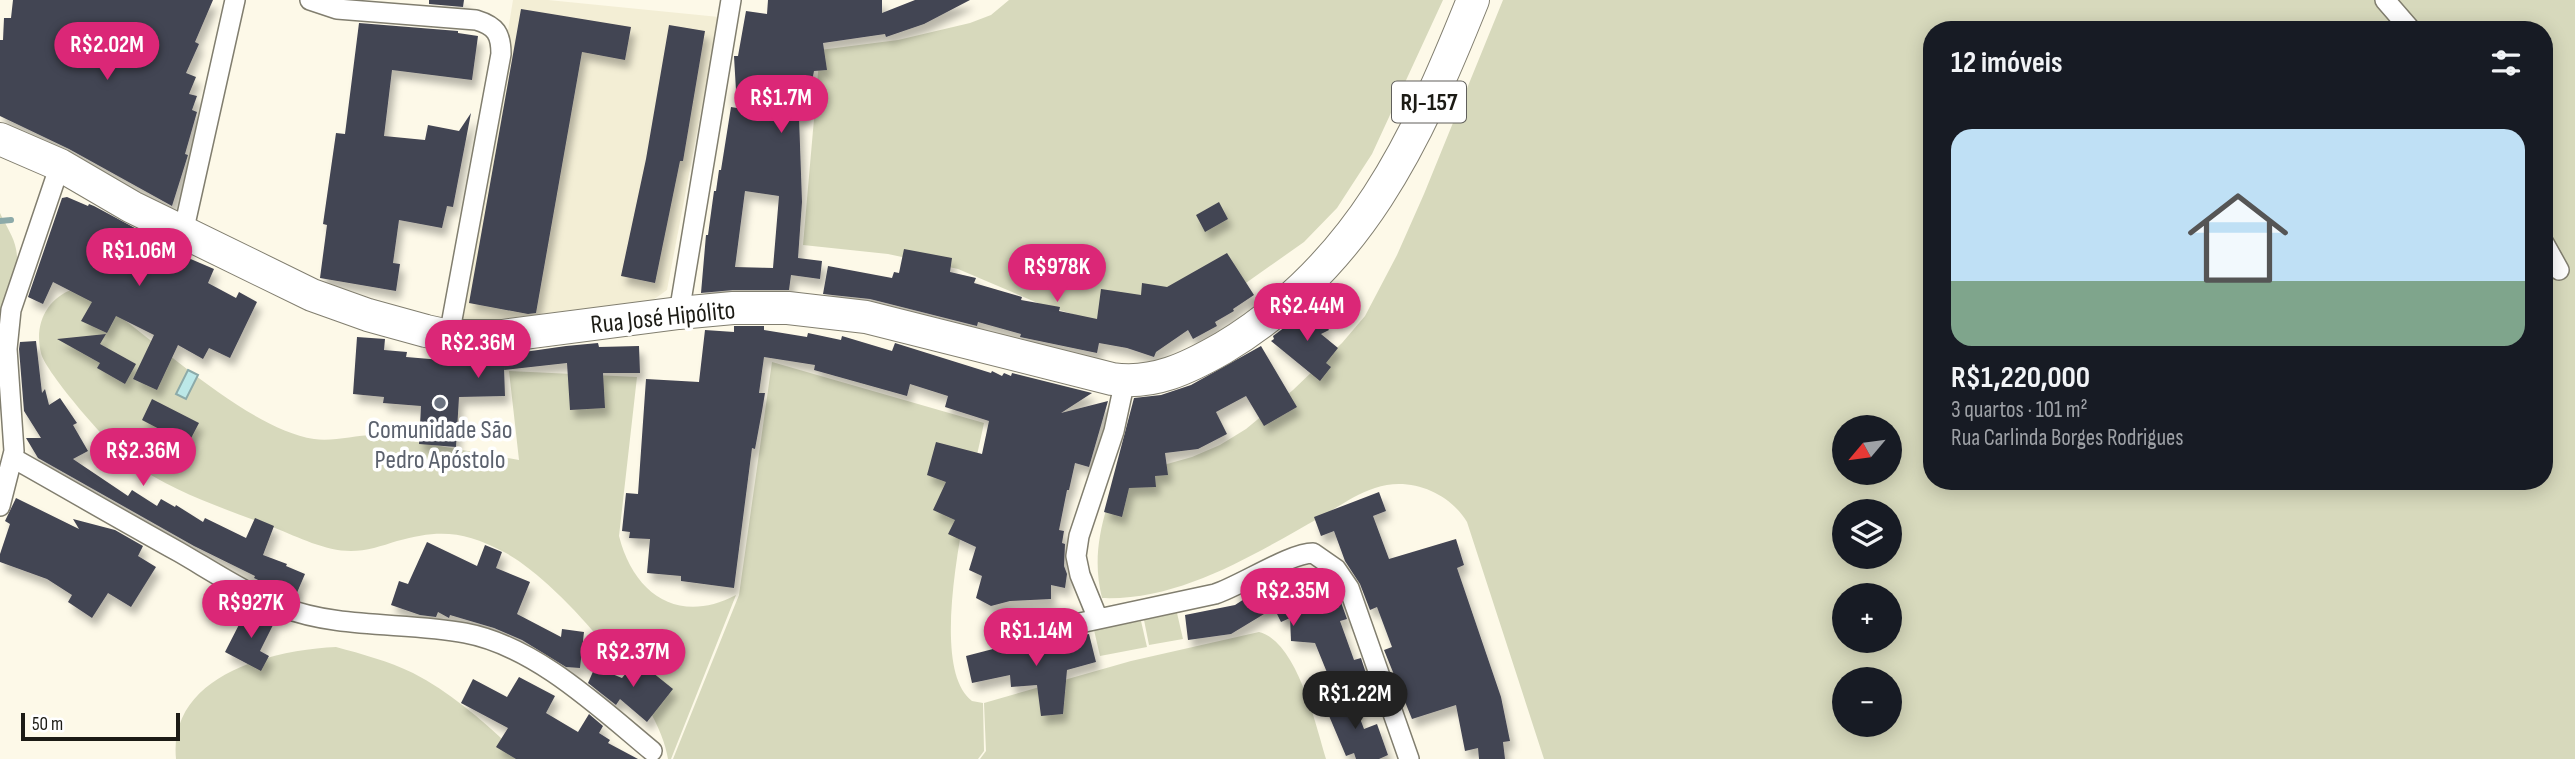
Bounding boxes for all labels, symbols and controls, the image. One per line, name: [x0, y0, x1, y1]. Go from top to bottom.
pin: R$2.02M: [42, 22, 172, 82]
text: R$2.02M: [70, 31, 144, 59]
icon: filters: [2487, 44, 2525, 82]
text: 12 imóveis: [1951, 45, 2062, 81]
pin: R$1.7M: [724, 76, 838, 135]
road number: RJ-157: [1392, 82, 1466, 122]
text: R$1.7M: [750, 84, 812, 112]
icon: home: [2175, 175, 2301, 301]
pin: R$1.06M: [74, 229, 204, 288]
text: R$1.06M: [102, 237, 176, 265]
pin: R$978K: [1000, 244, 1114, 304]
text: R$978K: [1024, 253, 1090, 281]
pin: R$2.44M: [1242, 284, 1372, 343]
text: R$2.44M: [1270, 292, 1344, 320]
street label: Rua José Hipólito: [589, 295, 737, 341]
pin: R$2.36M: [413, 320, 543, 380]
text: R$2.36M: [441, 329, 515, 357]
text: R$1,220,000: [1951, 360, 2090, 396]
marker: Comunidade São Pedro Apóstolo: [432, 395, 448, 411]
text: 3 quartos · 101 m²: [1951, 396, 2088, 424]
place label: Comunidade São Pedro Apóstolo: [368, 415, 512, 476]
north arrow: [1832, 415, 1902, 485]
map controls: [1832, 415, 1902, 737]
text: Rua Carlinda Borges Rodrigues: [1951, 424, 2184, 452]
pin: R$2.36M: [78, 428, 208, 488]
text: R$2.36M: [106, 437, 180, 465]
button: layers: [1832, 499, 1902, 569]
pin: R$2.35M: [1228, 568, 1358, 628]
text: R$2.35M: [1256, 577, 1330, 605]
pin: R$927K: [194, 580, 308, 640]
button: +: [1832, 583, 1902, 653]
text: R$927K: [218, 589, 284, 617]
pin: R$1.14M: [971, 608, 1101, 668]
text: R$1.14M: [1000, 617, 1072, 645]
pin: R$2.37M: [568, 630, 698, 689]
text: R$2.37M: [596, 638, 670, 666]
button: −: [1832, 667, 1902, 737]
pin: R$1.22M: [1290, 672, 1420, 731]
text: R$1.22M: [1318, 680, 1392, 708]
scale bar: [21, 710, 180, 742]
text: 50 m: [32, 713, 63, 736]

